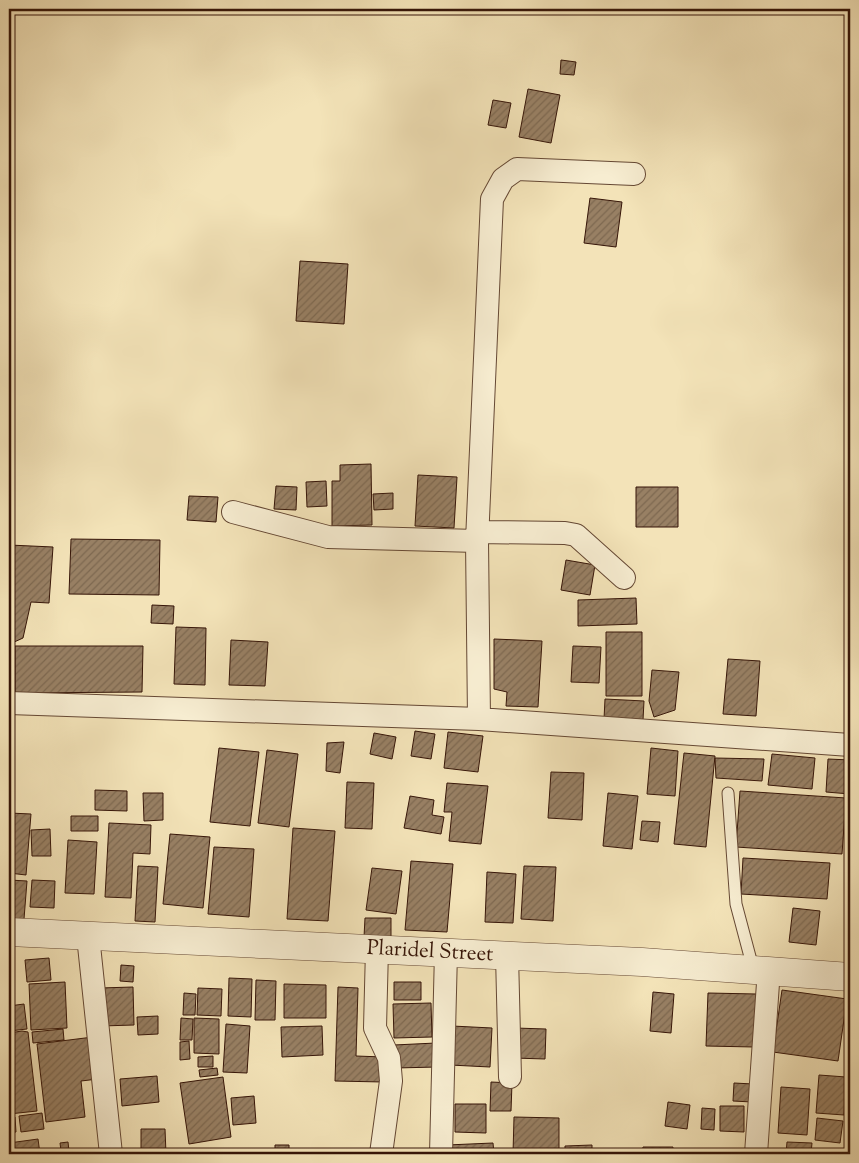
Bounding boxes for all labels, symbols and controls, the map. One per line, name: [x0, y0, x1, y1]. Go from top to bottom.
street label: Plaridel Street: [366, 934, 494, 970]

